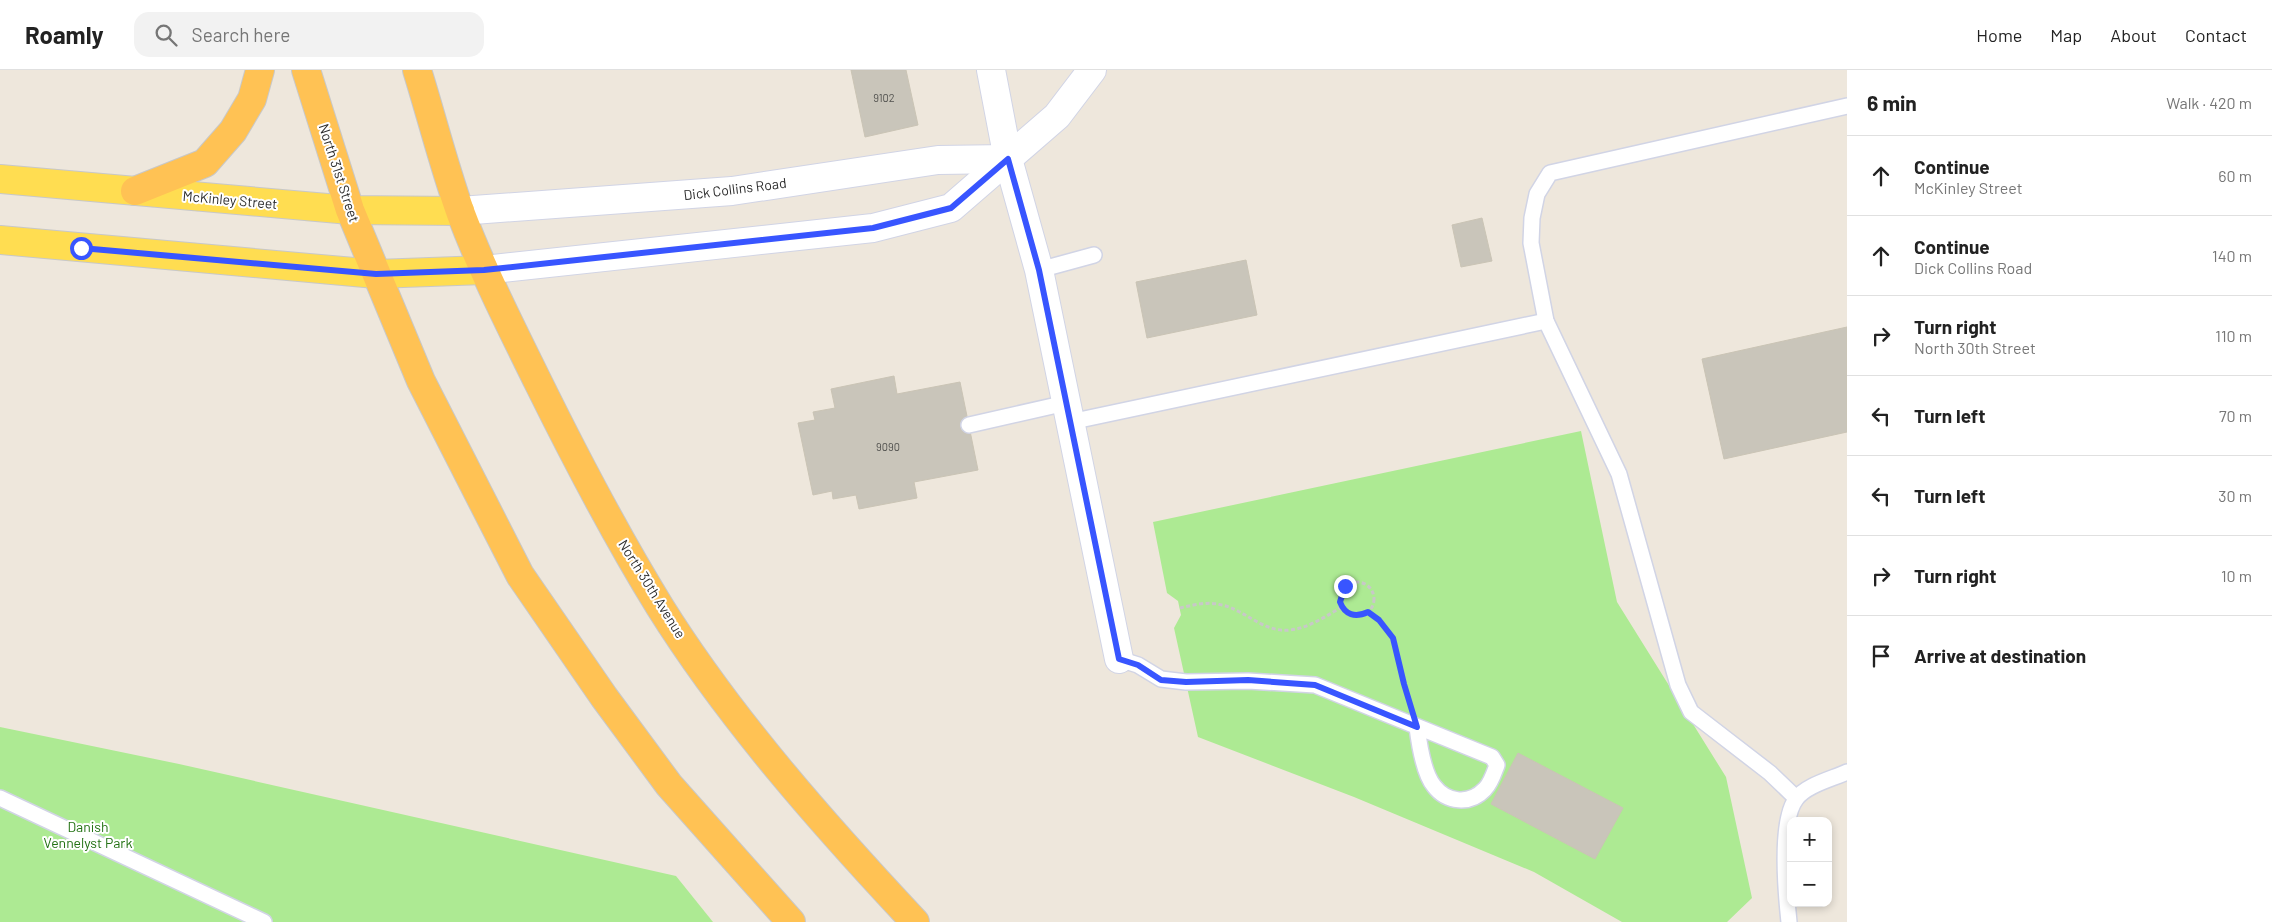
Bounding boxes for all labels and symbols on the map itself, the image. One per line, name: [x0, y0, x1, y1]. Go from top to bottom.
house number: 9102: [873, 91, 895, 104]
street label: North 31st Street: [316, 121, 363, 224]
street label: Dick Collins Road: [683, 174, 787, 203]
street label: McKinley Street: [182, 187, 278, 212]
route start: [70, 237, 93, 260]
house number: 9090: [876, 440, 900, 453]
street label: North 30th Avenue: [615, 536, 690, 641]
route end: [1334, 575, 1357, 598]
park label: Danish Vennelyst Park: [44, 818, 132, 851]

